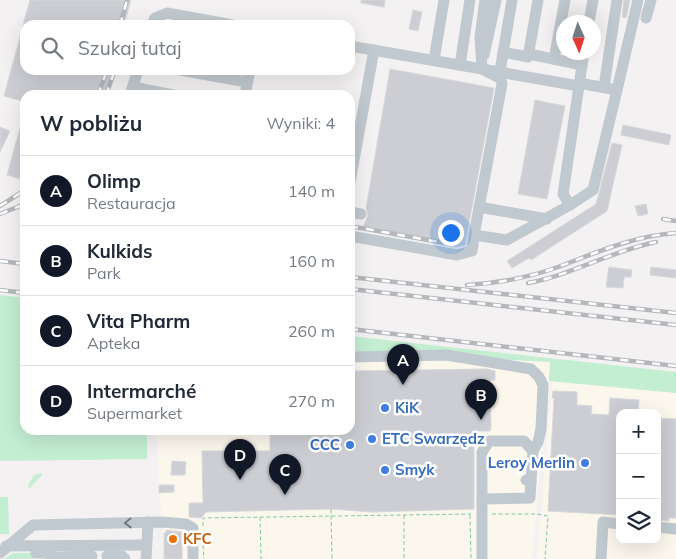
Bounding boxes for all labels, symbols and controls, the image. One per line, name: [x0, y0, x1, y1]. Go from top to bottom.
north arrow: [556, 15, 601, 60]
search box: [20, 20, 355, 75]
icon: search: [38, 34, 66, 62]
text: Szukaj tutaj: [78, 36, 181, 60]
text: W pobliżu: [40, 110, 142, 136]
text: Wyniki: 4: [266, 113, 335, 133]
text: Olimp: [87, 169, 141, 193]
text: A: [50, 181, 62, 201]
text: 140 m: [288, 181, 335, 201]
text: Restauracja: [87, 193, 176, 213]
your location: [438, 220, 464, 246]
text: Kulkids: [87, 239, 153, 263]
text: B: [50, 251, 62, 271]
text: 160 m: [288, 251, 335, 271]
text: Park: [87, 263, 121, 283]
text: Vita Pharm: [87, 309, 190, 333]
text: C: [51, 321, 61, 341]
text: 260 m: [288, 321, 335, 341]
text: Apteka: [87, 333, 140, 353]
pin: A: [387, 344, 419, 385]
text: Intermarché: [87, 379, 196, 403]
pin: B: [465, 379, 497, 420]
text: D: [50, 391, 62, 411]
text: 270 m: [288, 391, 335, 411]
place label: KiK: [395, 398, 420, 417]
marker: KiK: [379, 402, 391, 414]
text: Supermarket: [87, 403, 182, 423]
map controls: [616, 409, 661, 544]
button: +: [616, 409, 661, 454]
place label: ETC Swarzędz: [382, 429, 485, 448]
marker: ETC Swarzędz: [366, 433, 378, 445]
place label: CCC: [310, 435, 340, 454]
pin: D: [224, 439, 256, 480]
marker: CCC: [344, 439, 356, 451]
place label: Leroy Merlin: [488, 453, 575, 472]
pin: C: [269, 454, 301, 495]
button: −: [616, 454, 661, 499]
marker: Leroy Merlin: [579, 457, 591, 469]
place label: Smyk: [395, 460, 435, 479]
marker: Smyk: [379, 464, 391, 476]
button: layers: [616, 499, 661, 544]
one-way arrow: [124, 517, 132, 528]
place label: KFC: [183, 529, 212, 548]
marker: KFC: [167, 533, 179, 545]

